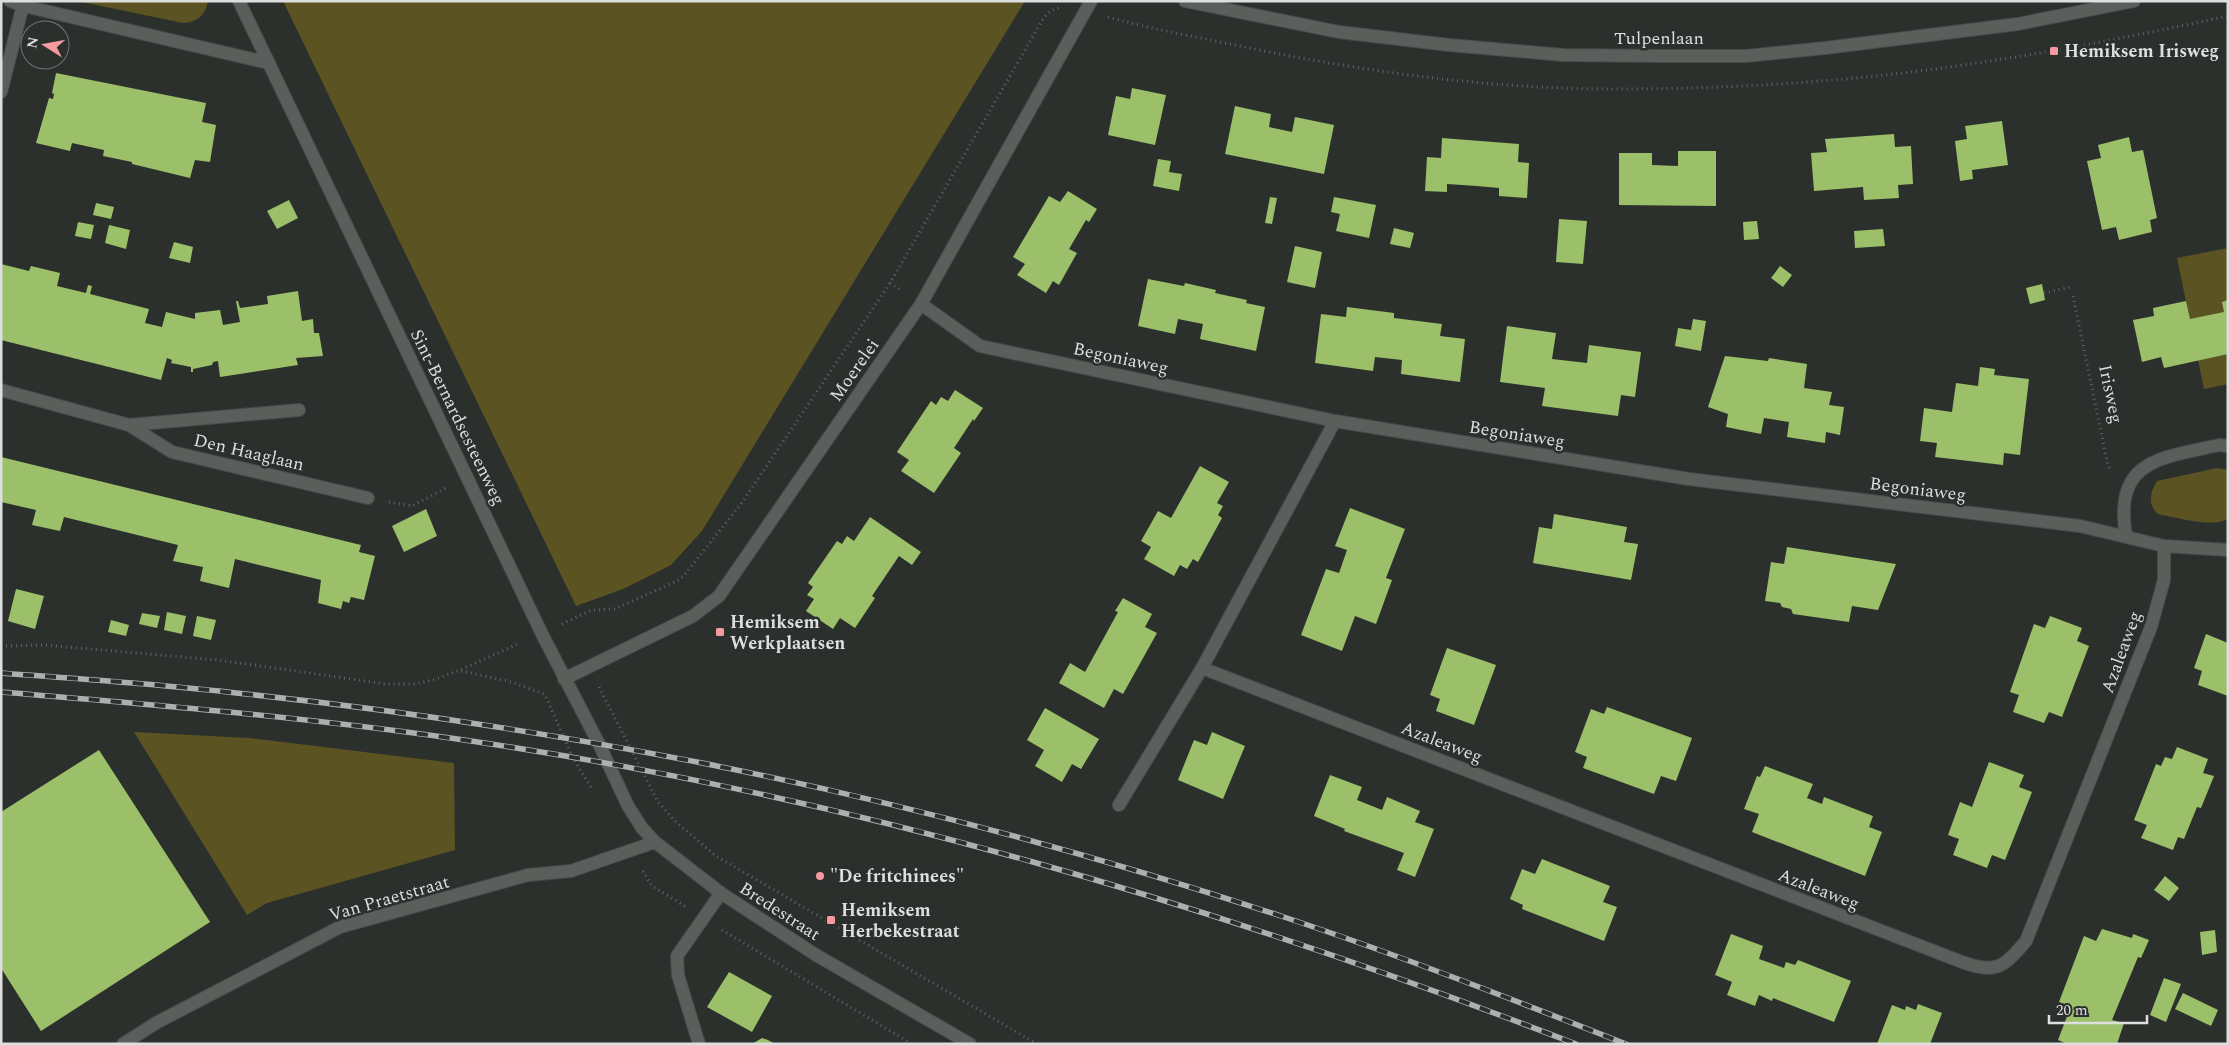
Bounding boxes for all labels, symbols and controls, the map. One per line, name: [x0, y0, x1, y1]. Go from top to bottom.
north arrow: [20, 20, 70, 70]
street label: Tulpenlaan: [1614, 25, 1704, 52]
text: N: [21, 35, 44, 50]
place label: Hemiksem Irisweg: [2064, 38, 2219, 65]
marker: Hemiksem Irisweg: [2048, 45, 2060, 57]
street label: Sint-Bernardsesteenweg: [403, 325, 512, 510]
street label: Moerelei: [823, 333, 886, 407]
street label: Begoniaweg: [1071, 335, 1171, 382]
street label: Irisweg: [2091, 362, 2130, 426]
street label: Begoniaweg: [1467, 414, 1567, 455]
street label: Den Haaglaan: [191, 427, 307, 478]
street label: Begoniaweg: [1868, 470, 1968, 509]
street label: Azaleaweg: [2094, 607, 2149, 697]
place label: Hemiksem Werkplaatsen: [730, 609, 846, 657]
marker: Hemiksem Werkplaatsen: [714, 626, 726, 638]
street label: Azaleaweg: [1397, 715, 1487, 770]
street label: Azaleaweg: [1774, 862, 1864, 917]
place label: "De fritchinees": [830, 863, 964, 890]
street label: Van Praetstraat: [326, 868, 453, 929]
marker: "De fritchinees": [814, 870, 826, 882]
street label: Bredestraat: [734, 875, 826, 948]
place label: Hemiksem Herbekestraat: [841, 897, 960, 945]
marker: Hemiksem Herbekestraat: [825, 914, 837, 926]
scale bar: [2049, 992, 2146, 1024]
text: 20 m: [2056, 999, 2088, 1022]

